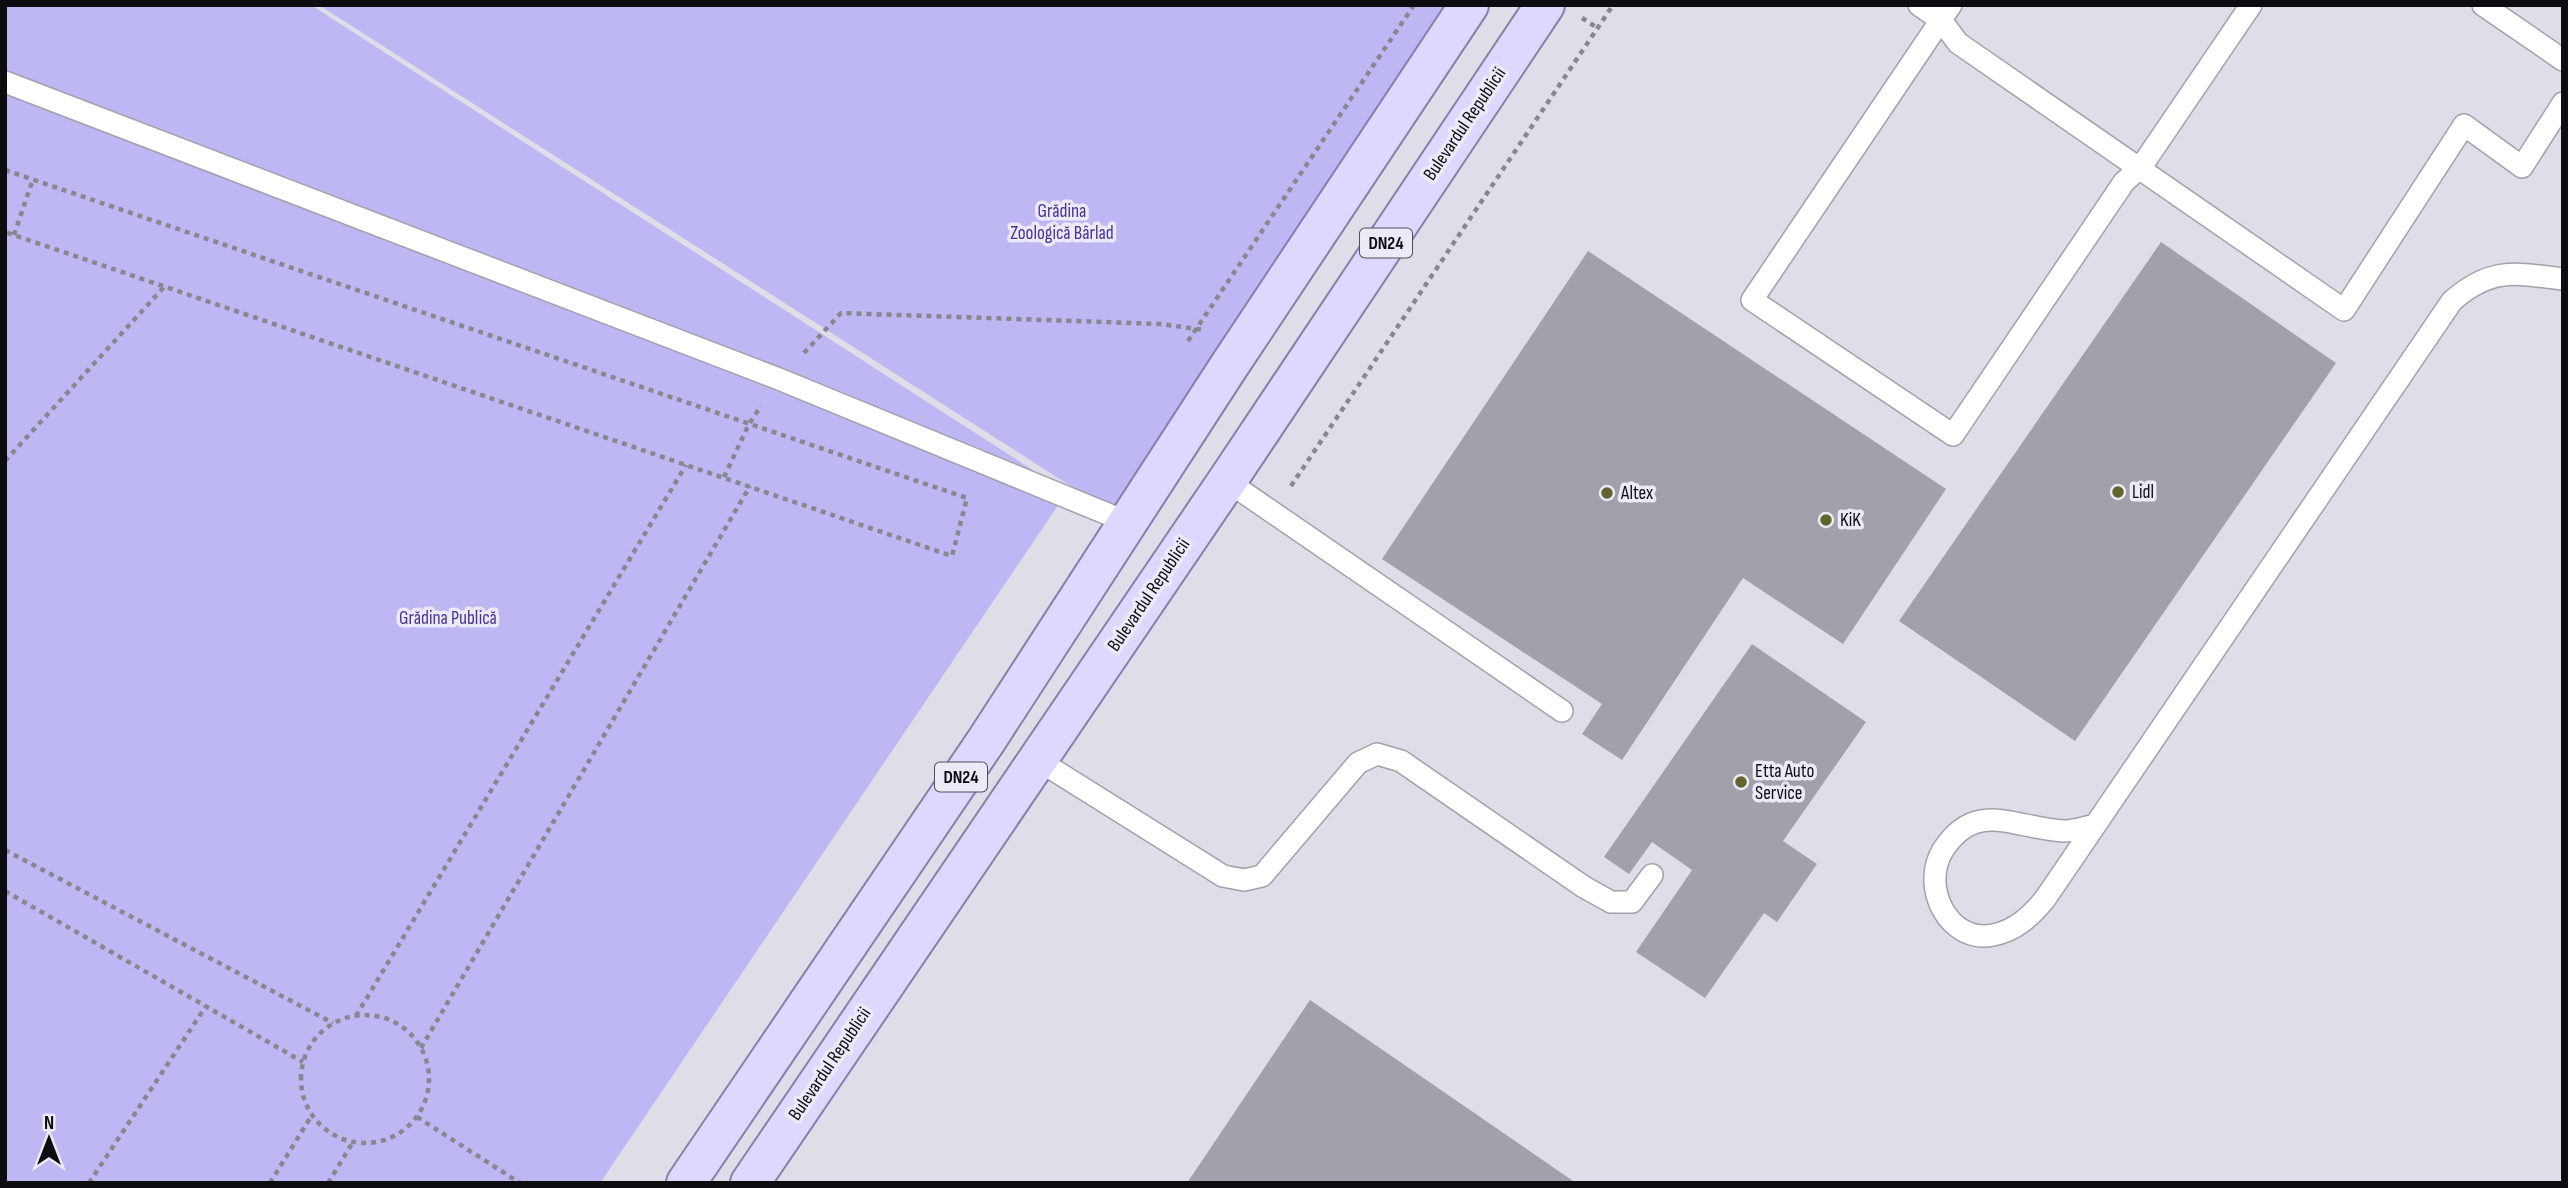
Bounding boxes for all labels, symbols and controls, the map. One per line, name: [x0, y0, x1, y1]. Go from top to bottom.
street label: Bulevardul Republicii: [1419, 63, 1511, 185]
park label: Grădina Zoologică Bârlad: [1010, 200, 1114, 245]
road number: DN24: [1360, 229, 1412, 258]
place label: Lidl: [2132, 481, 2154, 504]
place label: Altex: [1620, 482, 1653, 505]
marker: Lidl: [2110, 484, 2126, 500]
marker: Altex: [1599, 485, 1615, 501]
place label: KiK: [1840, 509, 1861, 532]
marker: KiK: [1818, 512, 1834, 528]
street label: Bulevardul Republicii: [1103, 534, 1195, 656]
park label: Grădina Publică: [399, 607, 497, 630]
place label: Etta Auto Service: [1755, 760, 1814, 805]
road number: DN24: [935, 762, 987, 792]
marker: Etta Auto Service: [1733, 774, 1749, 790]
street label: Bulevardul Republicii: [784, 1003, 876, 1125]
north arrow: [14, 1104, 84, 1174]
text: N: [44, 1112, 54, 1135]

